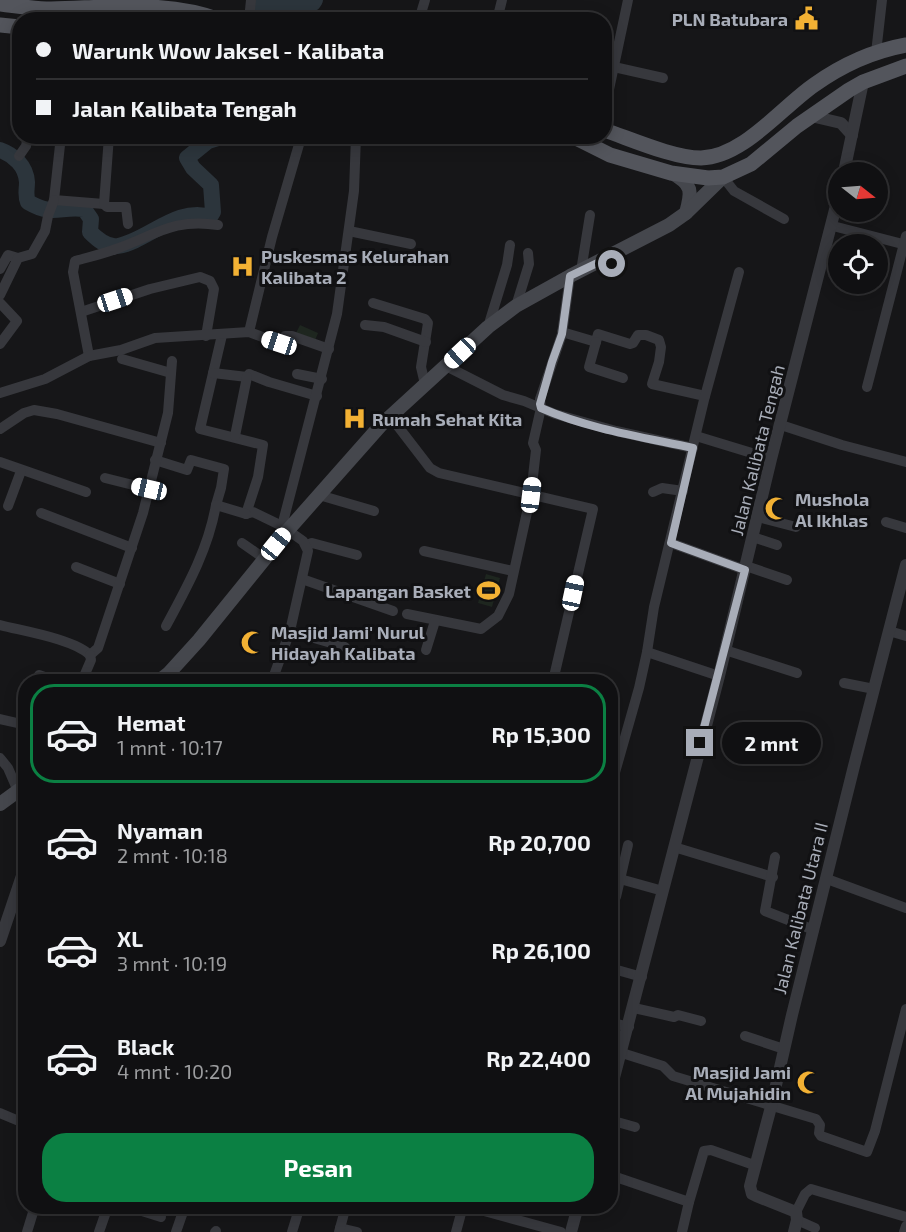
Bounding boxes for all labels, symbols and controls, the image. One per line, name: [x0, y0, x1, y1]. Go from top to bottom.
public building icon: PLN Batubara: [793, 6, 819, 32]
place label: PLN Batubara: [672, 8, 788, 30]
text: Warunk Wow Jaksel - Kalibata: [72, 37, 384, 63]
text: Jalan Kalibata Tengah: [72, 95, 297, 121]
north arrow: [828, 162, 888, 222]
map controls: [828, 162, 888, 294]
button: locate: [828, 234, 888, 294]
place label: Puskesmas Kelurahan Kalibata 2: [261, 245, 449, 288]
route start: [598, 250, 625, 277]
hospital icon: Puskesmas Kelurahan Kalibata 2: [230, 253, 256, 279]
car: [95, 286, 135, 314]
car: [259, 329, 299, 357]
car: [441, 334, 479, 372]
street label: Jalan Kalibata Tengah: [725, 362, 789, 538]
hospital icon: Rumah Sehat Kita: [341, 406, 367, 432]
place label: Rumah Sehat Kita: [372, 408, 522, 430]
car: [129, 476, 169, 502]
car: [520, 476, 542, 514]
place label: Mushola Al Ikhlas: [795, 488, 869, 531]
mosque icon: Mushola Al Ikhlas: [764, 496, 790, 522]
car: [258, 524, 294, 564]
car: [560, 574, 586, 612]
sports icon: Lapangan Basket: [476, 578, 502, 604]
place label: Lapangan Basket: [325, 580, 472, 602]
place label: Masjid Jami' Nurul Hidayah Kalibata: [271, 621, 425, 664]
mosque icon: Masjid Jami' Nurul Hidayah Kalibata: [240, 629, 266, 655]
icon: car: [45, 707, 99, 761]
text: Hemat: [117, 709, 186, 735]
text: Rp 15,300: [492, 721, 591, 747]
callout: 2 mnt: [721, 722, 820, 764]
route end: [686, 729, 713, 756]
text: 2 mnt: [745, 731, 798, 755]
text: 1 mnt · 10:17: [117, 735, 223, 759]
icon: car: [45, 815, 99, 869]
text: Nyaman: [117, 817, 203, 843]
street label: Jalan Kalibata Utara II: [768, 820, 832, 996]
text: Rp 20,700: [488, 829, 591, 855]
text: 2 mnt · 10:18: [117, 843, 228, 867]
icon: car: [45, 923, 99, 977]
text: XL: [117, 925, 143, 951]
text: Rp 26,100: [491, 937, 591, 963]
text: 3 mnt · 10:19: [117, 951, 227, 975]
icon: car: [45, 1031, 99, 1085]
text: Black: [117, 1033, 174, 1059]
text: Rp 22,400: [486, 1045, 591, 1071]
text: 4 mnt · 10:20: [117, 1059, 232, 1083]
place label: Masjid Jami Al Mujahidin: [685, 1061, 791, 1104]
mosque icon: Masjid Jami Al Mujahidin: [796, 1069, 822, 1095]
button: Pesan: [42, 1133, 594, 1202]

